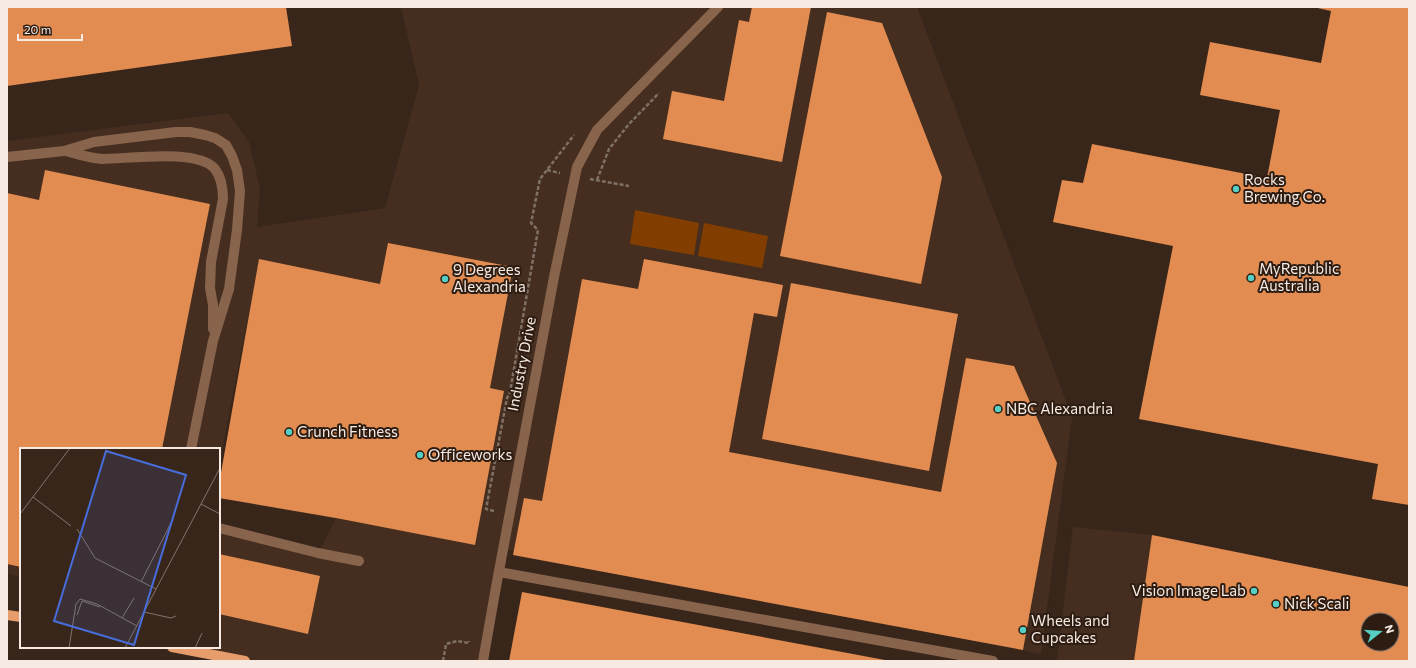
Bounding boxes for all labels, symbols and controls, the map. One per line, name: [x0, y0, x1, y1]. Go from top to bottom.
scale bar: [18, 16, 82, 42]
text: 20 m: [24, 22, 51, 36]
place label: Rocks Brewing Co.: [1244, 170, 1325, 205]
marker: Rocks Brewing Co.: [1231, 184, 1241, 194]
place label: MyRepublic Australia: [1259, 259, 1339, 294]
place label: 9 Degrees Alexandria: [453, 260, 526, 295]
marker: MyRepublic Australia: [1246, 273, 1256, 283]
marker: 9 Degrees Alexandria: [440, 274, 450, 284]
street label: Industry Drive: [503, 315, 539, 412]
place label: NBC Alexandria: [1006, 399, 1113, 417]
marker: NBC Alexandria: [993, 404, 1003, 414]
place label: Crunch Fitness: [297, 422, 398, 440]
marker: Crunch Fitness: [284, 427, 294, 437]
place label: Officeworks: [428, 445, 513, 463]
inset map: [20, 448, 220, 648]
marker: Officeworks: [415, 450, 425, 460]
place label: Vision Image Lab: [1132, 581, 1246, 599]
marker: Vision Image Lab: [1249, 586, 1259, 596]
place label: Nick Scali: [1284, 594, 1349, 612]
marker: Nick Scali: [1271, 599, 1281, 609]
place label: Wheels and Cupcakes: [1031, 611, 1109, 646]
north arrow: [1360, 612, 1400, 652]
text: N: [1383, 623, 1397, 635]
marker: Wheels and Cupcakes: [1018, 625, 1028, 635]

